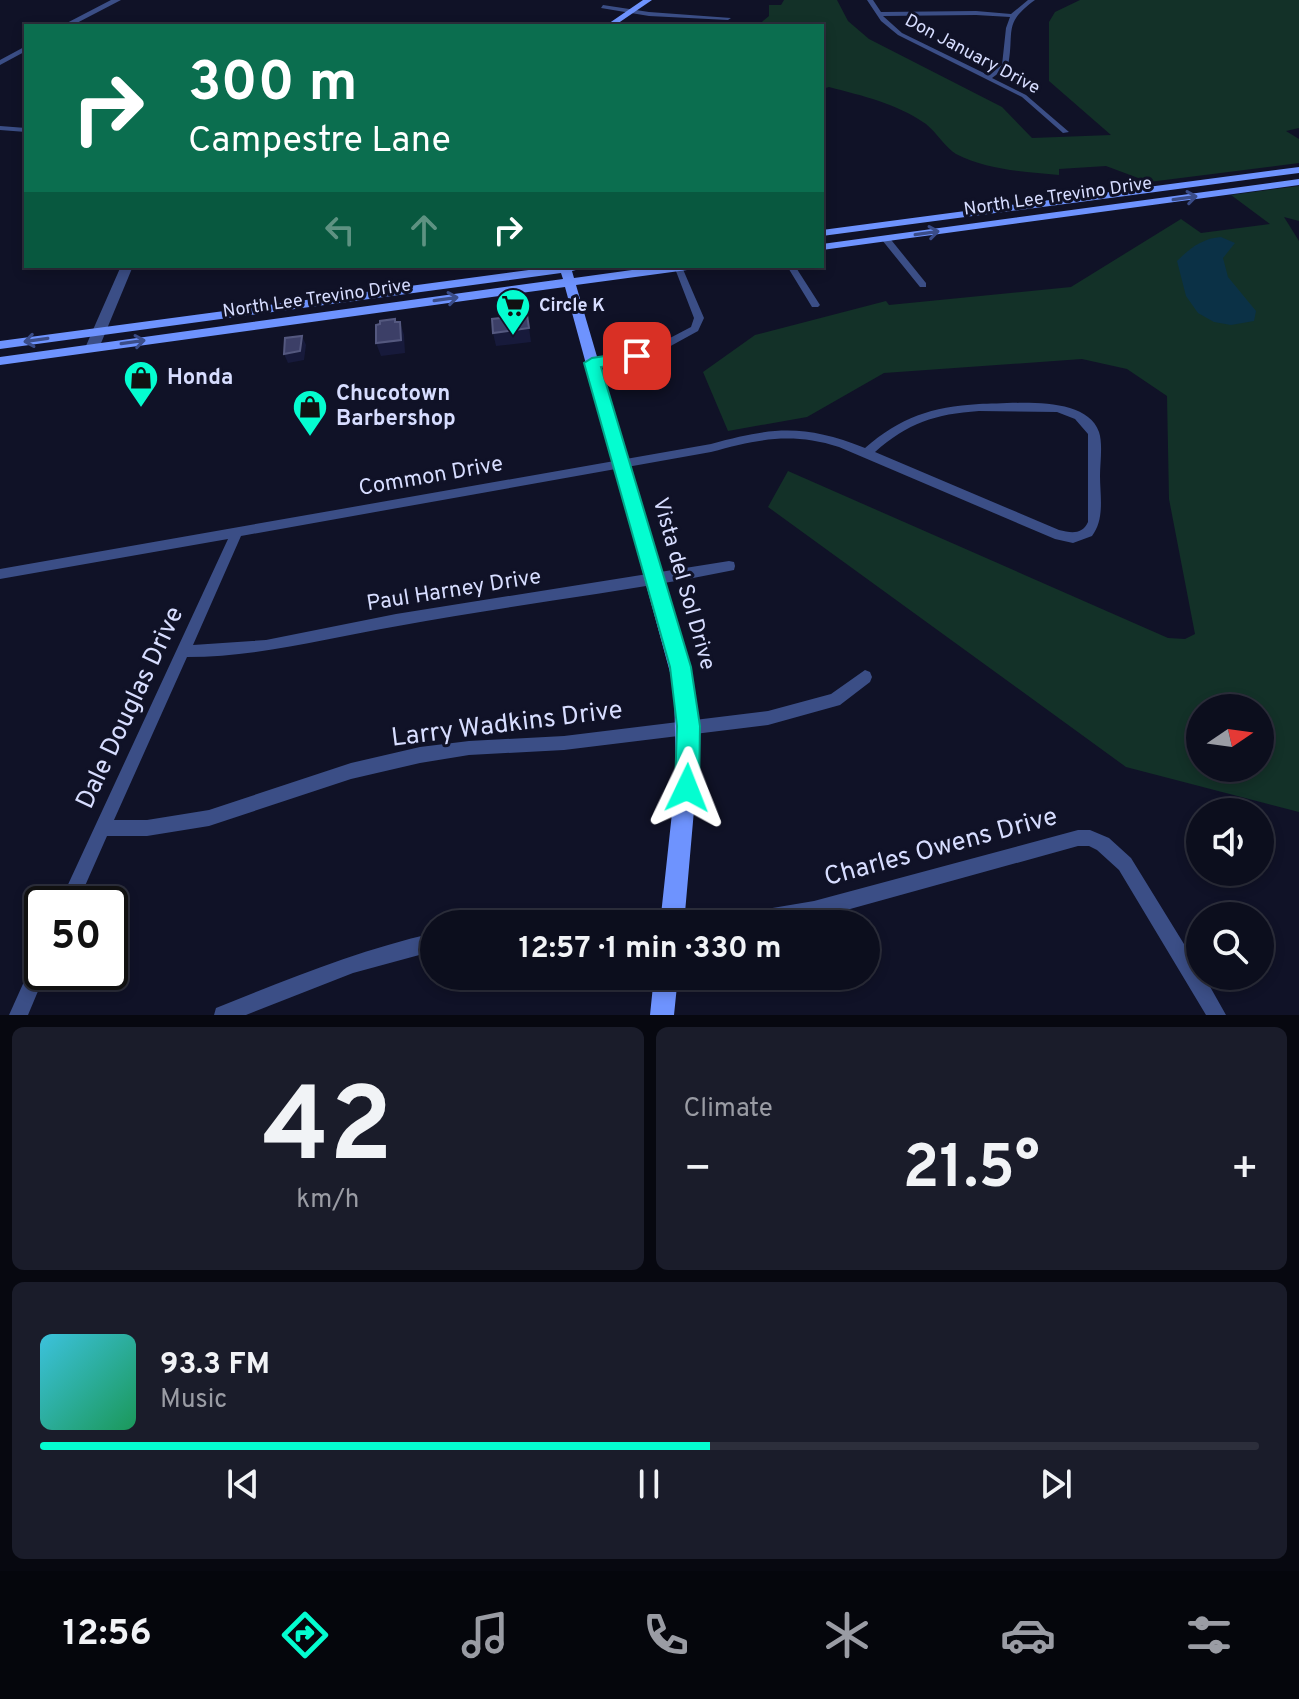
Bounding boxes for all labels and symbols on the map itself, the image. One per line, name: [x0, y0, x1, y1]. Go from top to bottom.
street label: Don January Drive: [901, 10, 1043, 100]
street label: North Lee Trevino Drive: [962, 172, 1154, 222]
one-way arrow: [1171, 190, 1197, 205]
one-way arrow: [914, 225, 939, 240]
street label: North Lee Trevino Drive: [221, 274, 413, 324]
supermarket icon: Circle K: [494, 287, 532, 337]
one-way arrow: [433, 291, 458, 306]
place label: Circle K: [539, 295, 605, 318]
pin: [603, 322, 671, 390]
one-way arrow: [23, 333, 49, 348]
one-way arrow: [120, 334, 145, 349]
shop icon: Honda: [122, 359, 160, 409]
place label: Honda: [167, 365, 233, 392]
place label: Chucotown Barbershop: [336, 381, 456, 433]
shop icon: Chucotown Barbershop: [291, 388, 329, 438]
street label: Common Drive: [357, 451, 505, 503]
street label: Vista del Sol Drive: [645, 495, 721, 673]
street label: Paul Harney Drive: [365, 564, 543, 618]
street label: Dale Douglas Drive: [70, 602, 192, 814]
street label: Larry Wadkins Drive: [389, 694, 625, 756]
north arrow: [1186, 694, 1274, 782]
position arrow: [645, 746, 729, 830]
street label: Charles Owens Drive: [821, 801, 1061, 895]
speed limit sign: 50: [24, 886, 128, 990]

